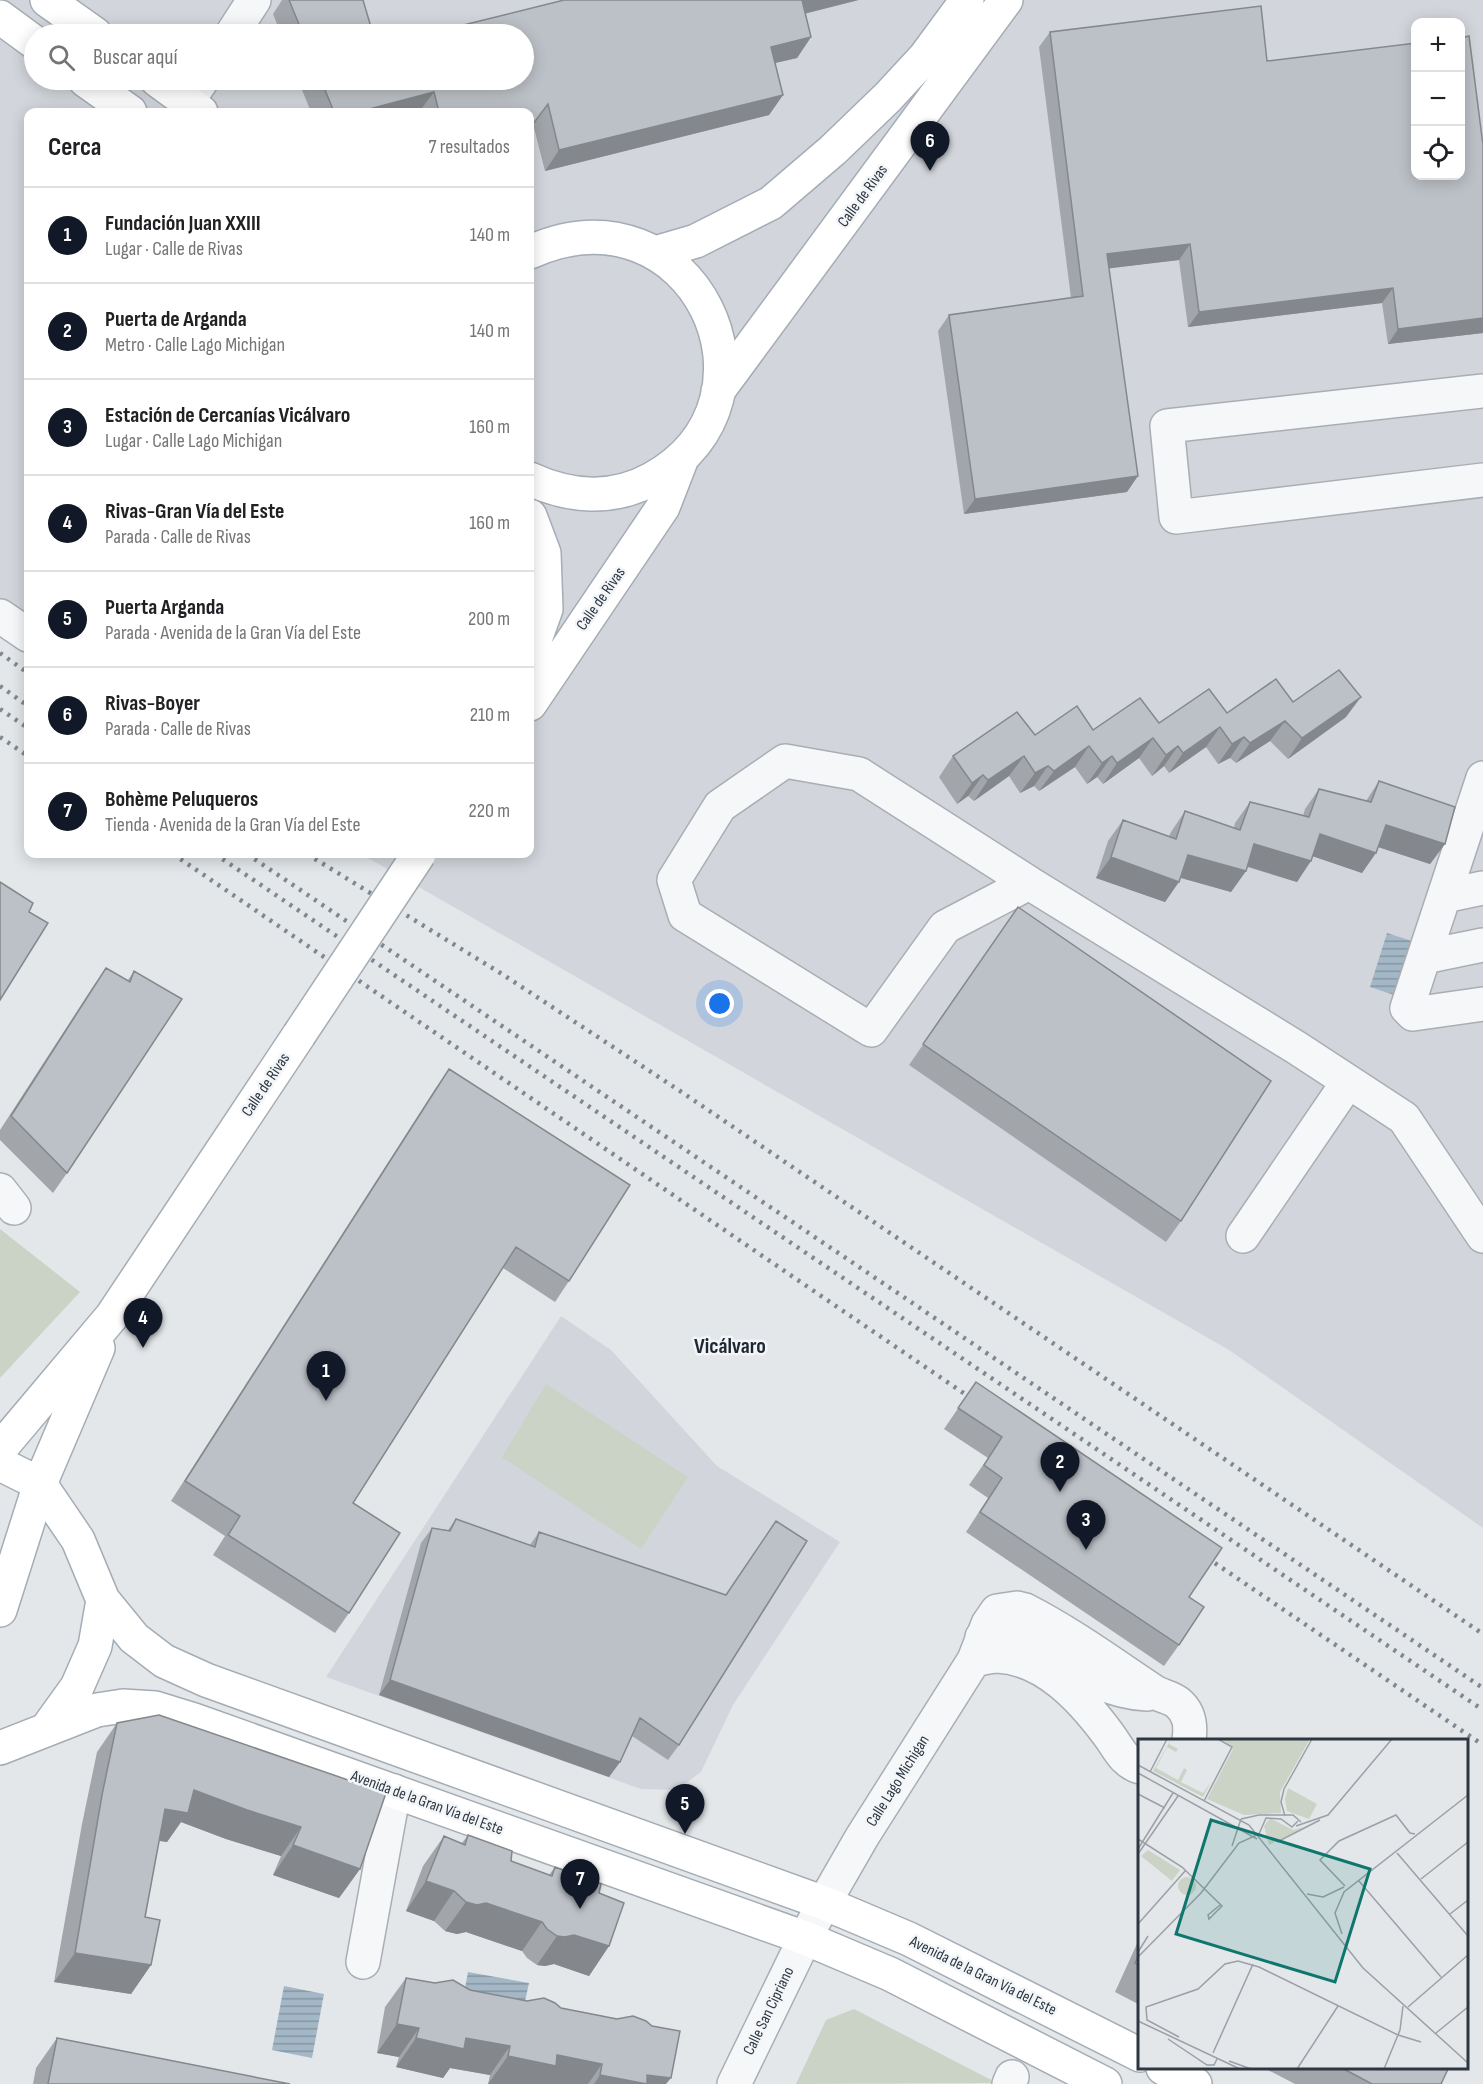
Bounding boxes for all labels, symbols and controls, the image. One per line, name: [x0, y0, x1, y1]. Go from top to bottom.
map controls: [1411, 18, 1465, 180]
button: +: [1411, 18, 1465, 72]
search box: [24, 24, 534, 90]
icon: search: [45, 41, 78, 74]
text: Buscar aquí: [93, 44, 178, 71]
button: −: [1411, 72, 1465, 126]
pin: 6: [910, 122, 950, 171]
button: locate: [1411, 126, 1465, 180]
text: Cerca: [48, 132, 101, 163]
text: 7 resultados: [429, 135, 510, 159]
street label: Calle de Rivas: [834, 161, 892, 231]
text: Fundación Juan XXIII: [105, 210, 261, 237]
text: 1: [64, 223, 71, 247]
text: 140 m: [470, 223, 510, 247]
text: Lugar · Calle de Rivas: [105, 237, 243, 261]
text: Puerta de Arganda: [105, 306, 247, 333]
text: 2: [63, 319, 72, 343]
text: 140 m: [470, 319, 510, 343]
text: Metro · Calle Lago Michigan: [105, 333, 285, 357]
text: Estación de Cercanías Vicálvaro: [105, 402, 350, 429]
text: 3: [63, 415, 72, 439]
text: 160 m: [469, 415, 510, 439]
text: Lugar · Calle Lago Michigan: [105, 429, 282, 453]
text: Rivas-Gran Vía del Este: [105, 498, 285, 525]
text: 4: [63, 511, 72, 535]
text: 160 m: [469, 511, 510, 535]
text: Parada · Calle de Rivas: [105, 525, 251, 549]
street label: Calle de Rivas: [572, 564, 630, 634]
text: Puerta Arganda: [105, 594, 224, 621]
text: 5: [63, 607, 72, 631]
text: 200 m: [468, 607, 510, 631]
text: Parada · Avenida de la Gran Vía del Este: [105, 621, 361, 645]
text: Rivas-Boyer: [105, 690, 200, 717]
text: 6: [63, 703, 72, 727]
text: 210 m: [470, 703, 510, 727]
text: Parada · Calle de Rivas: [105, 717, 251, 741]
text: Bohème Peluqueros: [105, 786, 258, 813]
text: 7: [63, 799, 72, 823]
text: 220 m: [469, 799, 510, 823]
text: Tienda · Avenida de la Gran Vía del Este: [105, 813, 361, 837]
your location: [705, 989, 734, 1018]
street label: Calle de Rivas: [238, 1049, 294, 1120]
pin: 4: [124, 1298, 162, 1348]
district label: Vicálvaro: [694, 1333, 766, 1360]
pin: 1: [306, 1352, 346, 1401]
pin: 2: [1040, 1442, 1080, 1492]
pin: 3: [1066, 1500, 1106, 1550]
street label: Calle Lago Michigan: [862, 1732, 934, 1830]
inset map: [1138, 1739, 1468, 2069]
street label: Avenida de la Gran Vía del Este: [347, 1766, 506, 1839]
pin: 5: [666, 1784, 704, 1834]
pin: 7: [560, 1860, 600, 1909]
street label: Avenida de la Gran Vía del Este: [906, 1932, 1059, 2020]
street label: Calle San Cipriano: [740, 1964, 798, 2058]

